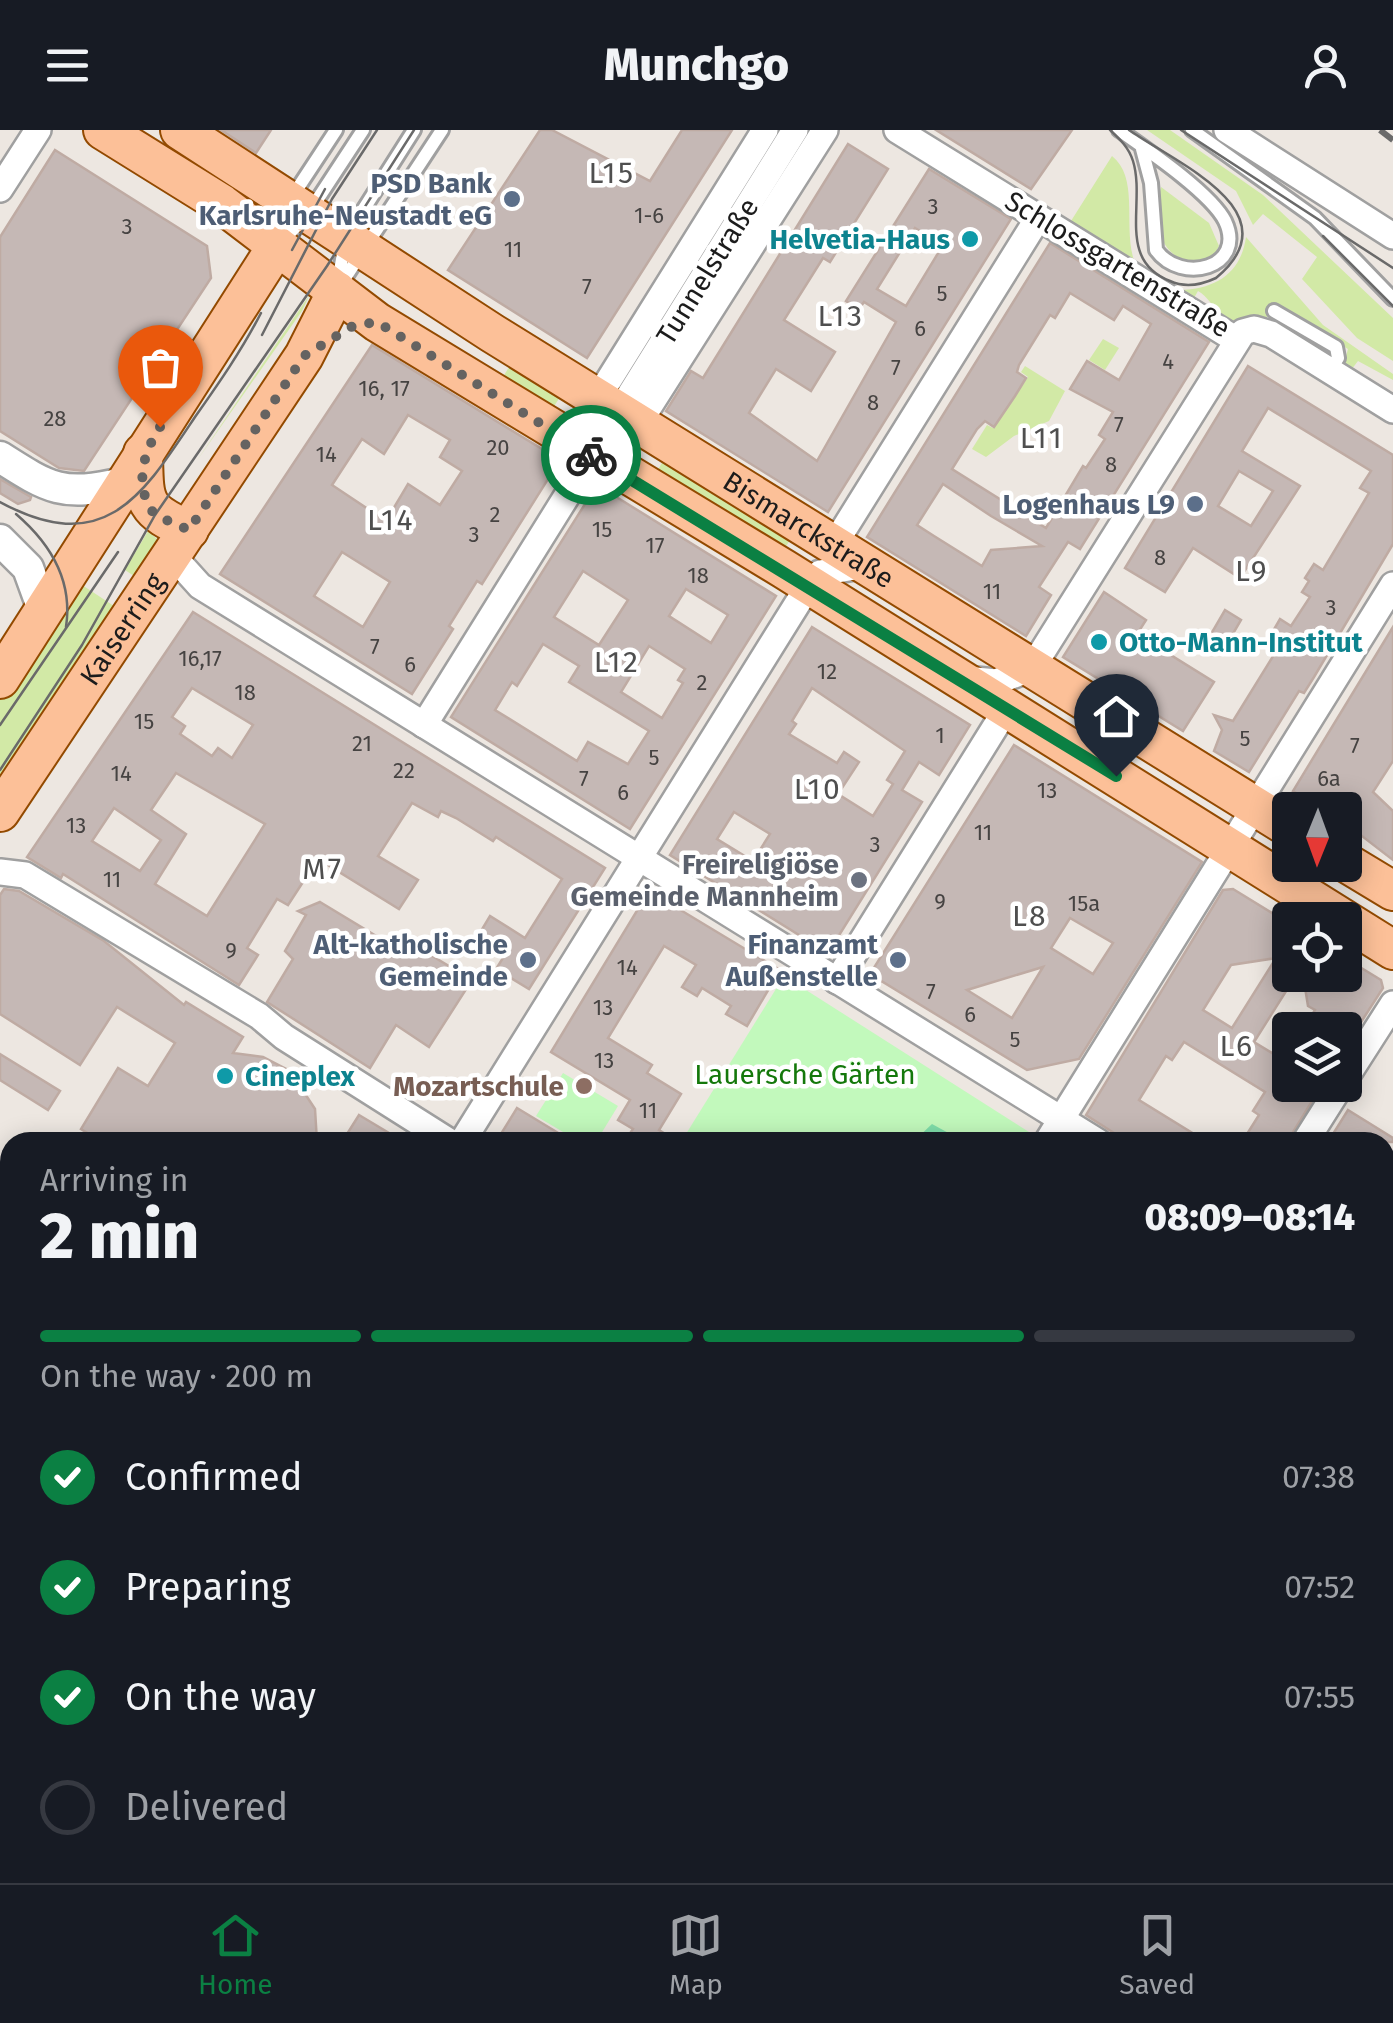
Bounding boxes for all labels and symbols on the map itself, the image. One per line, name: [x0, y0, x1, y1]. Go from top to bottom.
district label: L15: [589, 155, 635, 191]
place label: PSD Bank Karlsruhe-Neustadt eG: [199, 167, 493, 232]
street label: Schlossgartenstraße: [999, 184, 1236, 345]
marker: PSD Bank Karlsruhe-Neustadt eG: [501, 188, 523, 210]
street label: Tunnelstraße: [649, 192, 765, 350]
house number: 3: [928, 193, 938, 220]
house number: 1-6: [634, 202, 664, 229]
house number: 3: [122, 213, 132, 240]
place label: Helvetia-Haus: [769, 223, 950, 256]
marker: Helvetia-Haus: [959, 228, 981, 250]
house number: 11: [504, 236, 522, 263]
house number: 7: [582, 273, 592, 300]
house number: 5: [936, 280, 948, 307]
district label: L13: [818, 298, 864, 334]
house number: 6: [914, 315, 926, 342]
pin: [118, 325, 203, 428]
house number: 4: [1162, 348, 1174, 375]
house number: 7: [891, 354, 901, 381]
house number: 16, 17: [358, 375, 410, 402]
house number: 8: [867, 389, 879, 416]
house number: 28: [43, 405, 67, 432]
courier: [541, 405, 641, 505]
house number: 7: [1114, 411, 1124, 438]
district label: L11: [1020, 420, 1064, 456]
house number: 20: [486, 434, 510, 461]
house number: 14: [315, 441, 337, 468]
house number: 8: [1105, 451, 1117, 478]
street label: Bismarckstraße: [717, 465, 900, 595]
place label: Logenhaus L9: [1003, 488, 1175, 521]
marker: Logenhaus L9: [1184, 493, 1206, 515]
house number: 2: [490, 501, 500, 528]
district label: L14: [367, 502, 415, 538]
house number: 15: [592, 516, 612, 543]
house number: 3: [469, 521, 479, 548]
house number: 17: [645, 532, 665, 559]
house number: 8: [1154, 544, 1166, 571]
district label: L9: [1235, 553, 1269, 589]
house number: 18: [687, 562, 709, 589]
street label: Kaiserring: [73, 566, 172, 692]
house number: 11: [983, 578, 1001, 605]
house number: 3: [1326, 594, 1336, 621]
place label: Otto-Mann-Institut: [1119, 626, 1364, 659]
marker: Otto-Mann-Institut: [1088, 631, 1110, 653]
house number: 7: [370, 633, 380, 660]
district label: L12: [594, 644, 640, 680]
house number: 16,17: [178, 645, 222, 672]
house number: 6: [404, 651, 416, 678]
house number: 12: [817, 658, 837, 685]
house number: 2: [697, 669, 707, 696]
pin: [1074, 674, 1159, 777]
house number: 18: [234, 679, 256, 706]
house number: 15: [134, 708, 154, 735]
house number: 1: [935, 722, 945, 749]
house number: 5: [1239, 725, 1251, 752]
house number: 21: [352, 730, 372, 757]
house number: 7: [1350, 732, 1360, 759]
house number: 5: [648, 744, 660, 771]
house number: 22: [393, 757, 415, 784]
house number: 14: [110, 760, 132, 787]
house number: 7: [579, 765, 589, 792]
house number: 6a: [1317, 765, 1341, 792]
district label: L10: [794, 771, 842, 807]
house number: 13: [1037, 777, 1057, 804]
house number: 6: [617, 779, 629, 806]
north arrow: [1272, 792, 1362, 882]
house number: 13: [66, 812, 86, 839]
house number: 11: [974, 819, 992, 846]
house number: 3: [870, 831, 880, 858]
place label: Freireligiöse Gemeinde Mannheim: [571, 848, 839, 913]
district label: M7: [302, 851, 344, 887]
house number: 11: [103, 866, 121, 893]
marker: Freireligiöse Gemeinde Mannheim: [848, 869, 870, 891]
house number: 9: [934, 888, 946, 915]
house number: 15a: [1068, 890, 1100, 917]
district label: L8: [1012, 898, 1048, 934]
place label: Alt-katholische Gemeinde: [313, 928, 508, 993]
place label: Finanzamt Außenstelle: [725, 928, 879, 993]
house number: 9: [225, 937, 237, 964]
marker: Alt-katholische Gemeinde: [517, 949, 539, 971]
marker: Finanzamt Außenstelle: [887, 949, 909, 971]
house number: 14: [616, 954, 638, 981]
house number: 7: [926, 978, 936, 1005]
house number: 13: [593, 994, 613, 1021]
house number: 6: [964, 1001, 976, 1028]
house number: 5: [1009, 1026, 1021, 1053]
district label: L6: [1219, 1028, 1255, 1064]
house number: 13: [594, 1047, 614, 1074]
park label: Lauersche Gärten: [694, 1058, 916, 1091]
place label: Cineplex: [245, 1060, 356, 1093]
marker: Cineplex: [214, 1065, 236, 1087]
place label: Mozartschule: [393, 1070, 564, 1103]
marker: Mozartschule: [573, 1075, 595, 1097]
house number: 11: [639, 1097, 657, 1124]

